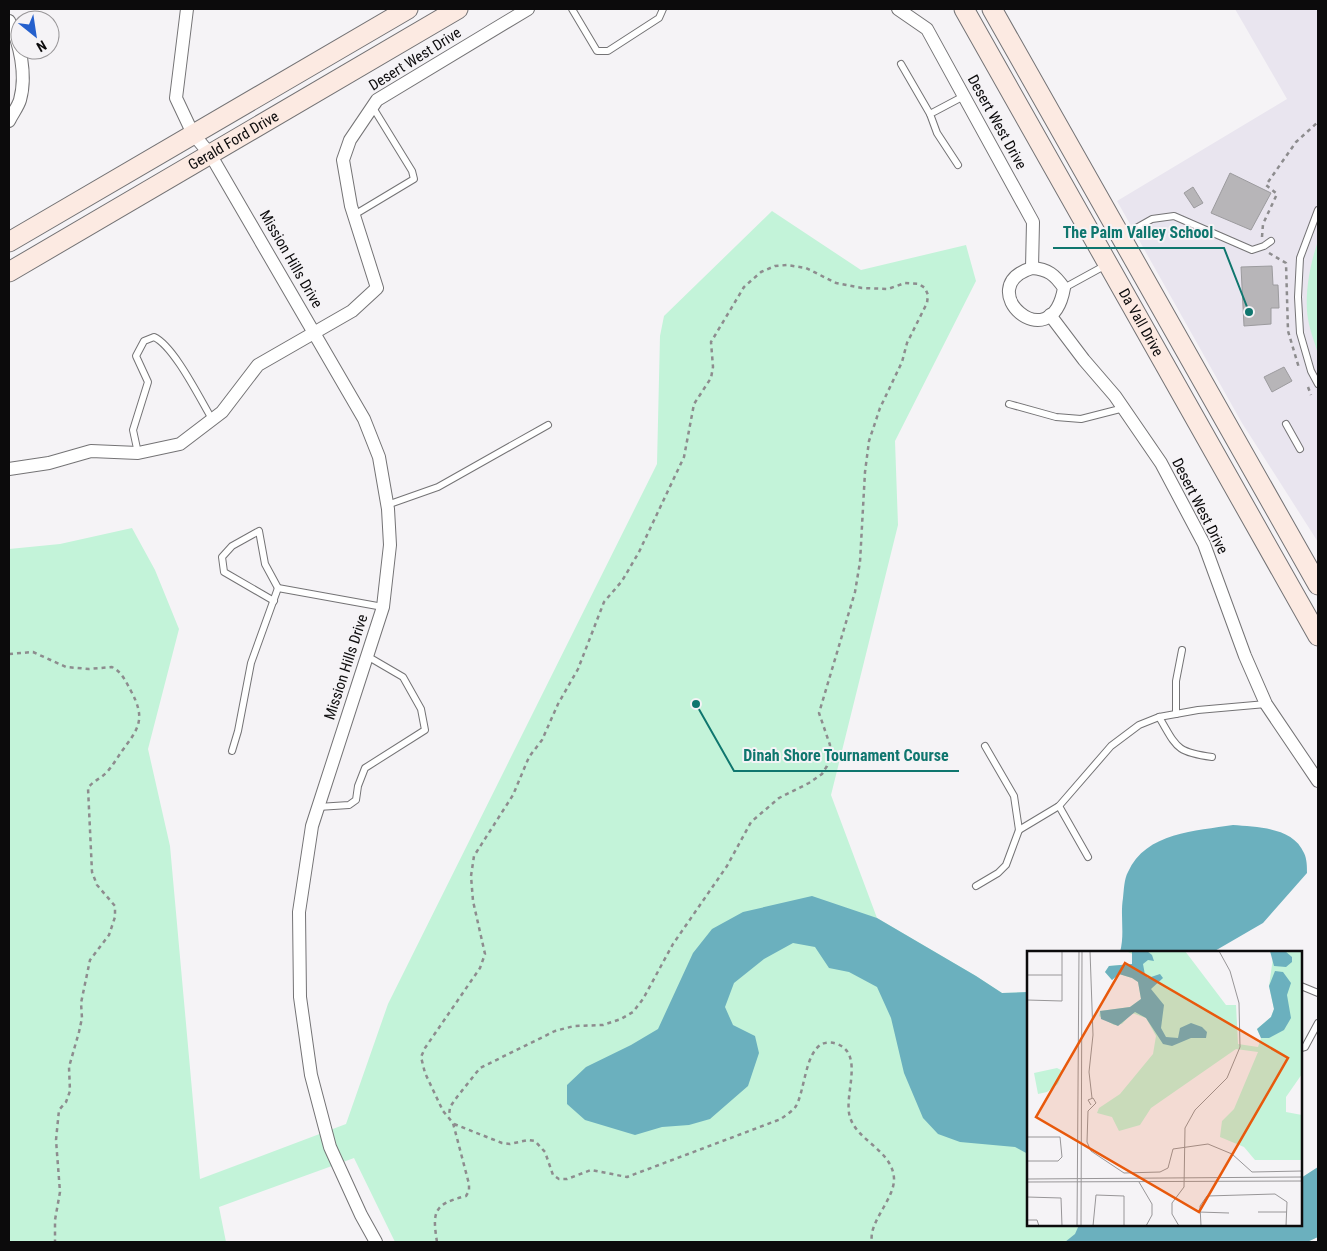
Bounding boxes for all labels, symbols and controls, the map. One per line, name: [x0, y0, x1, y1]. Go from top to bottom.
north arrow: [10, 10, 60, 60]
street label: Desert West Drive: [366, 24, 464, 94]
text: N: [34, 37, 49, 55]
street label: Desert West Drive: [964, 72, 1030, 172]
street label: Gerald Ford Drive: [185, 107, 282, 174]
street label: Mission Hills Drive: [256, 207, 326, 311]
callout: The Palm Valley School: [1053, 217, 1224, 248]
text: The Palm Valley School: [1063, 223, 1213, 242]
street label: Da Vall Drive: [1115, 286, 1167, 359]
street label: Desert West Drive: [1168, 455, 1232, 557]
street label: Mission Hills Drive: [320, 612, 372, 722]
callout: Dinah Shore Tournament Course: [734, 740, 959, 771]
text: Dinah Shore Tournament Course: [743, 746, 949, 765]
inset map: [1027, 951, 1302, 1226]

